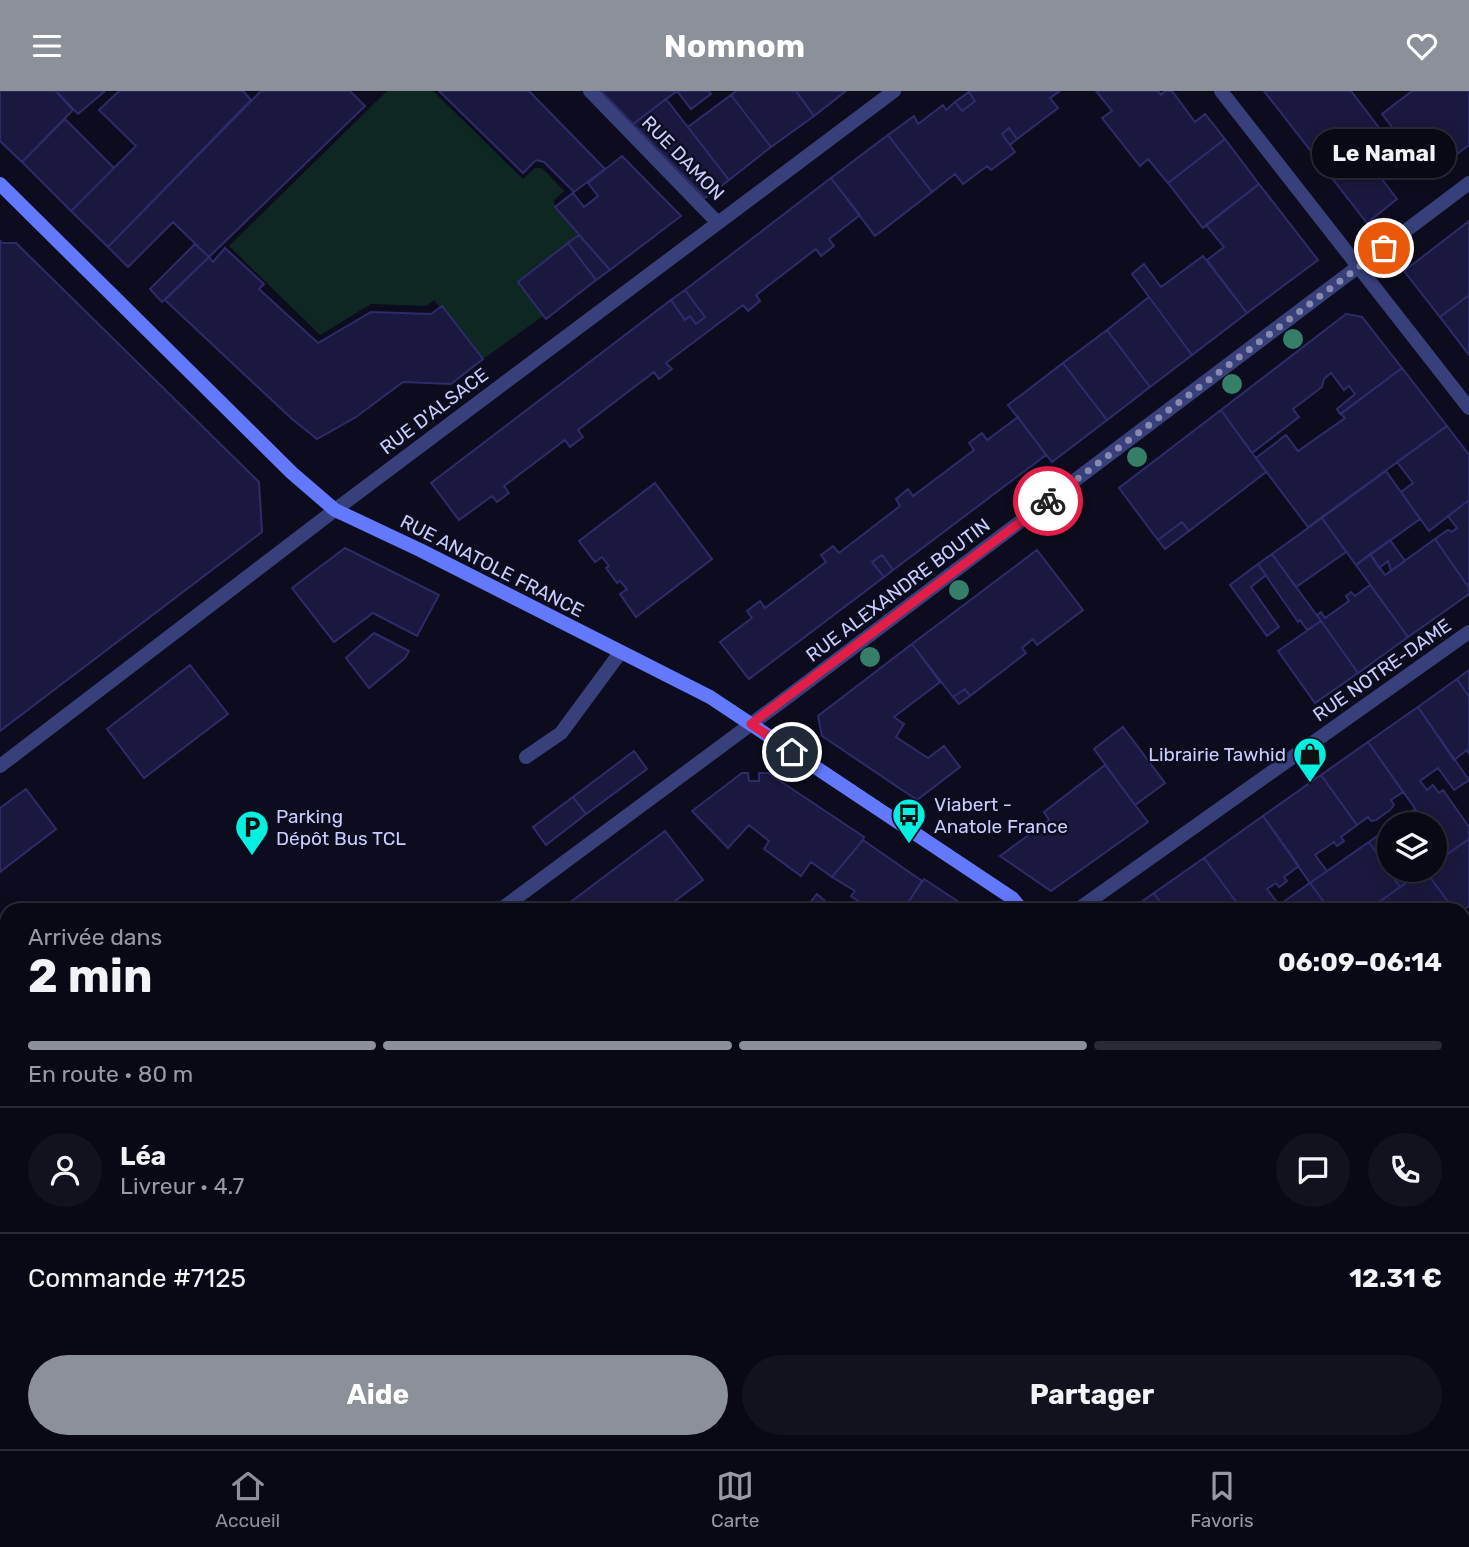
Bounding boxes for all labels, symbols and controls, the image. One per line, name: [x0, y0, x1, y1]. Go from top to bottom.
icon: menu: [28, 27, 66, 65]
text: Nomnom: [664, 27, 805, 65]
icon: heart: [1403, 27, 1441, 65]
street label: RUE DAMON: [637, 111, 729, 205]
callout: Le Namal: [1312, 129, 1456, 178]
text: Le Namal: [1332, 139, 1436, 167]
pin: [1354, 218, 1414, 278]
icon: bag: [1365, 229, 1403, 267]
street label: RUE D'ALSACE: [375, 363, 493, 459]
courier: [1013, 466, 1083, 536]
icon: bike: [1029, 482, 1067, 520]
street label: RUE ANATOLE FRANCE: [396, 510, 588, 622]
street label: RUE ALEXANDRE BOUTIN: [802, 513, 994, 667]
street label: RUE NOTRE-DAME: [1308, 614, 1456, 726]
pin: [762, 722, 822, 782]
icon: home: [773, 733, 811, 771]
shop icon: Librairie Tawhid: [1291, 735, 1329, 784]
place label: Librairie Tawhid: [1148, 743, 1286, 766]
place label: Viabert - Anatole France: [934, 793, 1068, 838]
bus stop icon: Viabert - Anatole France: [890, 796, 928, 845]
place label: Parking Dépôt Bus TCL: [276, 805, 406, 850]
parking icon: Parking Dépôt Bus TCL: [233, 808, 271, 857]
map controls: [1377, 812, 1447, 882]
button: layers: [1377, 812, 1447, 882]
text: Arrivée dans: [28, 923, 162, 951]
text: 06:09–06:14: [1278, 947, 1442, 978]
text: 2 min: [28, 949, 153, 1004]
text: En route · 80 m: [28, 1060, 193, 1088]
button: person: [28, 1133, 102, 1207]
button: chat: [1276, 1133, 1350, 1207]
button: phone: [1368, 1133, 1442, 1207]
text: Léa: [120, 1141, 166, 1172]
text: Livreur · 4.7: [120, 1172, 244, 1200]
text: Commande #7125: [28, 1263, 246, 1294]
text: 12.31 €: [1349, 1263, 1442, 1294]
button: Aide: [28, 1355, 728, 1435]
button: Partager: [742, 1355, 1442, 1435]
tab: Accueil: [215, 1467, 280, 1532]
tab: Carte: [711, 1467, 759, 1532]
tab: Favoris: [1190, 1467, 1254, 1532]

